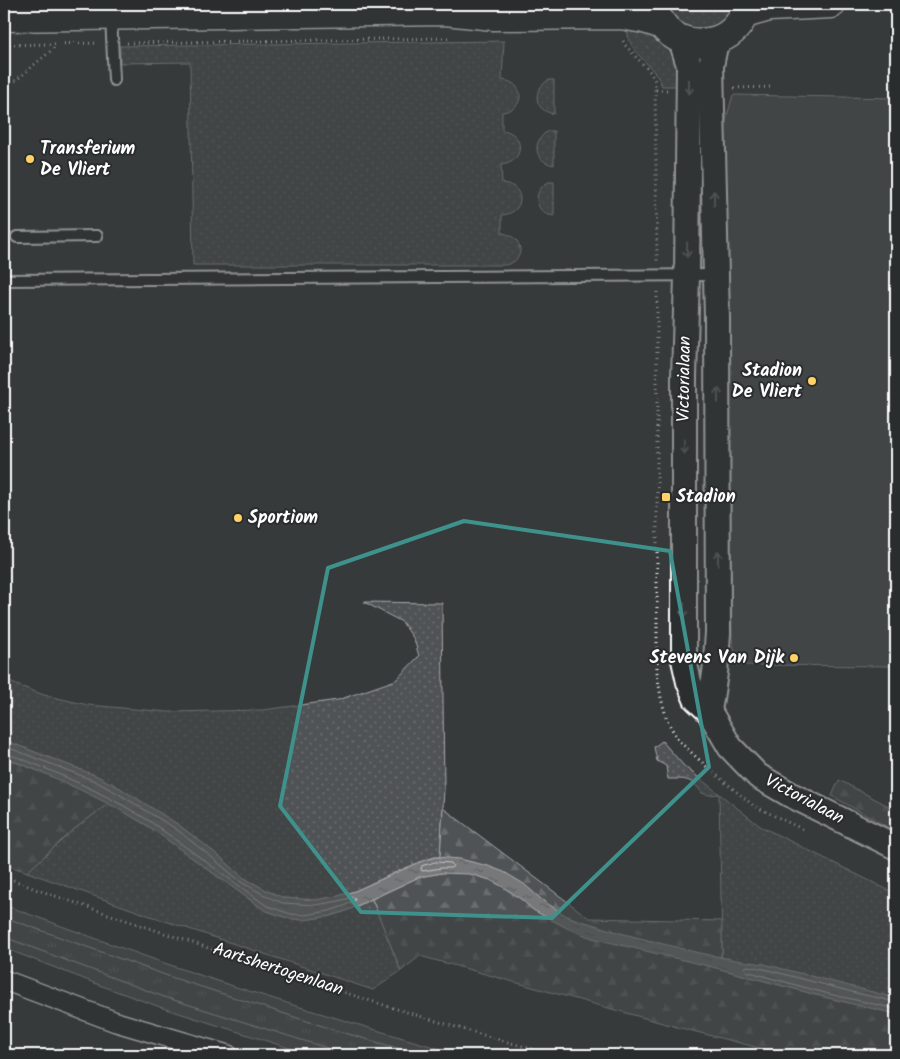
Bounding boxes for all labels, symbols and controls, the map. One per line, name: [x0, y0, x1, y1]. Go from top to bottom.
one-way arrow: [684, 78, 694, 95]
place label: Transferium De Vliert: [40, 135, 135, 185]
marker: Transferium De Vliert: [24, 153, 36, 165]
one-way arrow: [709, 190, 719, 206]
one-way arrow: [682, 241, 692, 257]
street label: Victorialaan: [670, 335, 700, 423]
place label: Stadion De Vliert: [732, 357, 803, 407]
marker: Stadion De Vliert: [806, 375, 818, 387]
one-way arrow: [713, 388, 723, 404]
one-way arrow: [679, 438, 689, 455]
place label: Stadion: [676, 483, 736, 512]
marker: Stadion: [660, 491, 672, 503]
place label: Sportiom: [248, 504, 318, 533]
marker: Sportiom: [232, 512, 244, 524]
one-way arrow: [713, 550, 723, 566]
one-way arrow: [679, 601, 689, 617]
place label: Stevens Van Dijk: [650, 644, 785, 673]
marker: Stevens Van Dijk: [788, 652, 800, 664]
street label: Victorialaan: [759, 767, 849, 833]
street label: Aartshertogenlaan: [209, 935, 347, 1005]

